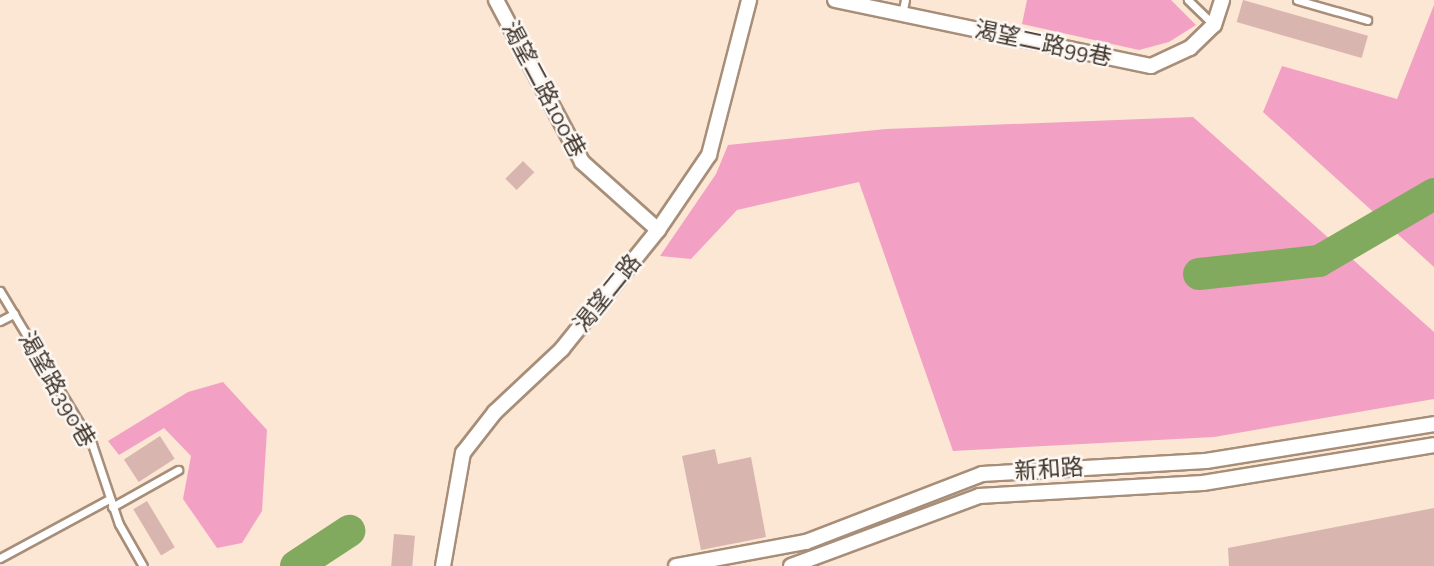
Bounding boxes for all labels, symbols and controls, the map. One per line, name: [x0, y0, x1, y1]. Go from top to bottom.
street label: 渴望二路99巷: [972, 15, 1114, 71]
street label: 渴望二路100巷: [497, 16, 591, 162]
street label: 渴望二路: [567, 249, 647, 337]
street label: 渴望路390巷: [13, 326, 101, 452]
street label: 新和路: [1014, 453, 1084, 485]

